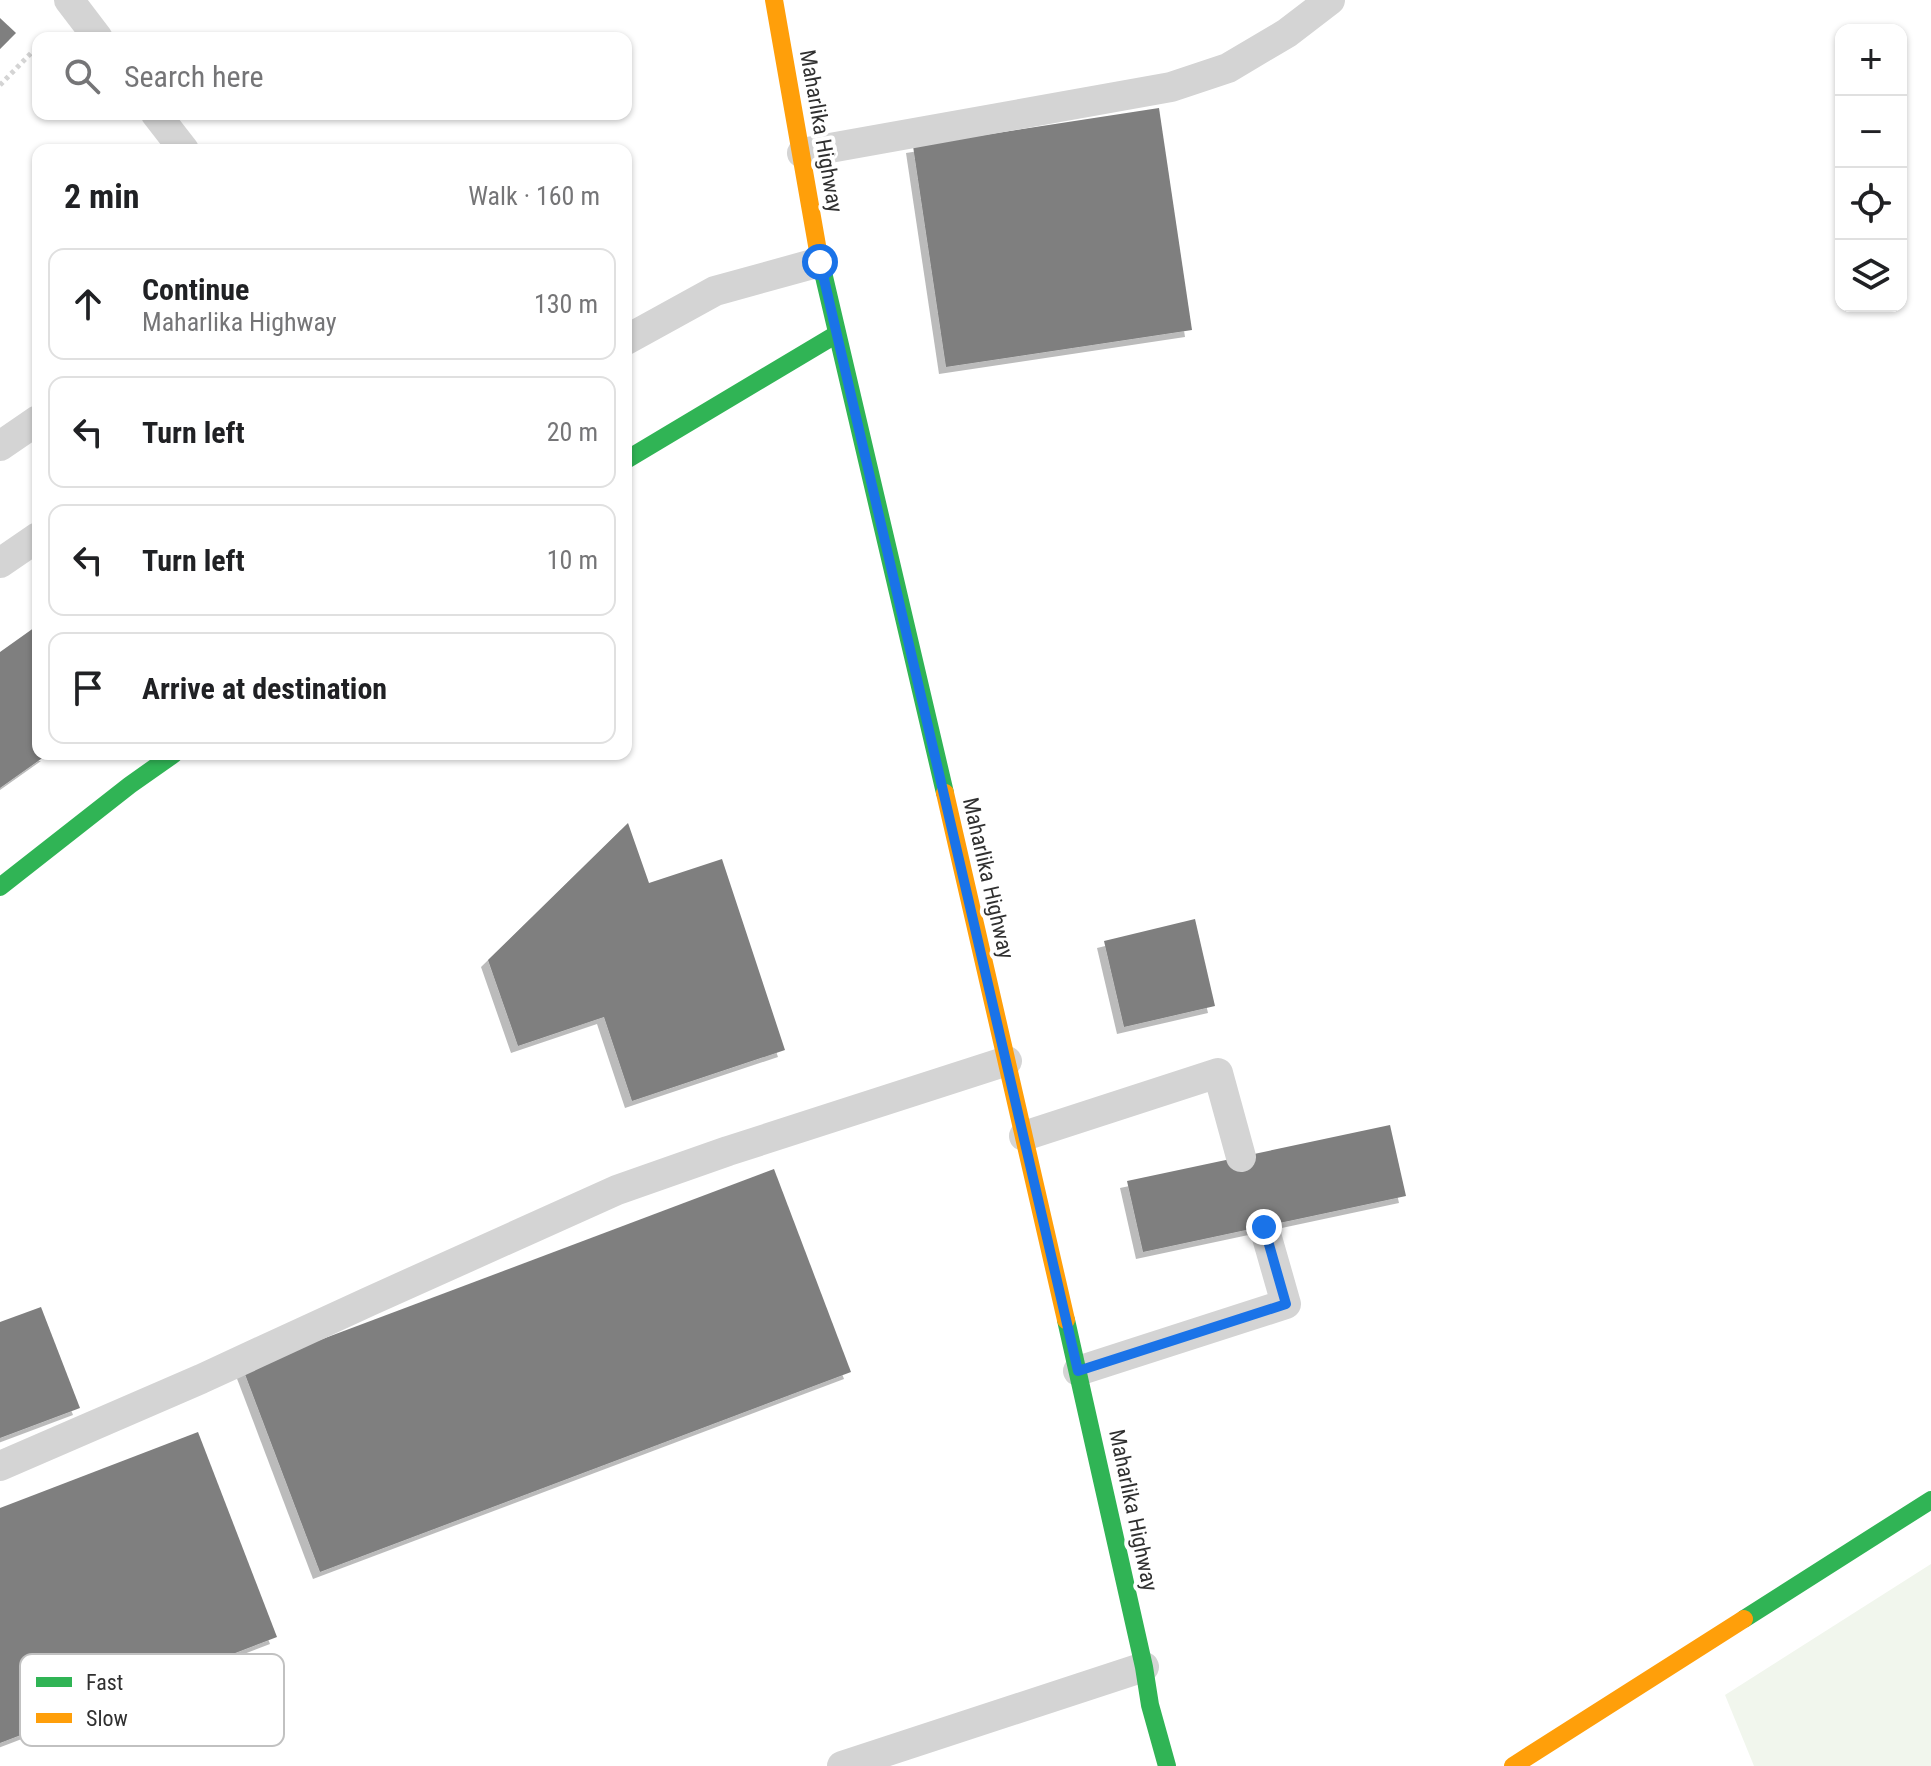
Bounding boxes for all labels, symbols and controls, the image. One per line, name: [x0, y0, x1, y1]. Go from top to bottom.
map controls: [1835, 24, 1907, 312]
button: +: [1835, 24, 1907, 96]
search box: [32, 32, 632, 120]
street label: Maharlika Highway: [795, 48, 848, 214]
icon: search: [60, 54, 104, 98]
text: Search here: [124, 59, 264, 94]
button: −: [1835, 96, 1907, 168]
button: locate: [1835, 168, 1907, 240]
text: 2 min: [64, 176, 140, 216]
text: Walk · 160 m: [468, 181, 600, 211]
button: layers: [1835, 240, 1907, 312]
route start: [802, 244, 838, 280]
text: Continue: [142, 272, 249, 307]
icon: ahead: [66, 282, 110, 326]
text: 130 m: [534, 289, 598, 319]
text: Maharlika Highway: [142, 307, 337, 337]
icon: left: [66, 410, 110, 454]
text: Turn left: [142, 415, 245, 450]
text: 20 m: [547, 417, 598, 447]
icon: left: [66, 538, 110, 582]
text: Turn left: [142, 543, 245, 578]
text: 10 m: [547, 545, 598, 575]
icon: arrive: [66, 666, 110, 710]
text: Arrive at destination: [142, 671, 387, 706]
street label: Maharlika Highway: [958, 795, 1019, 961]
route end: [1246, 1209, 1282, 1245]
street label: Maharlika Highway: [1104, 1427, 1163, 1593]
legend: [20, 1654, 284, 1746]
text: Fast: [86, 1670, 123, 1695]
text: Slow: [86, 1706, 128, 1731]

